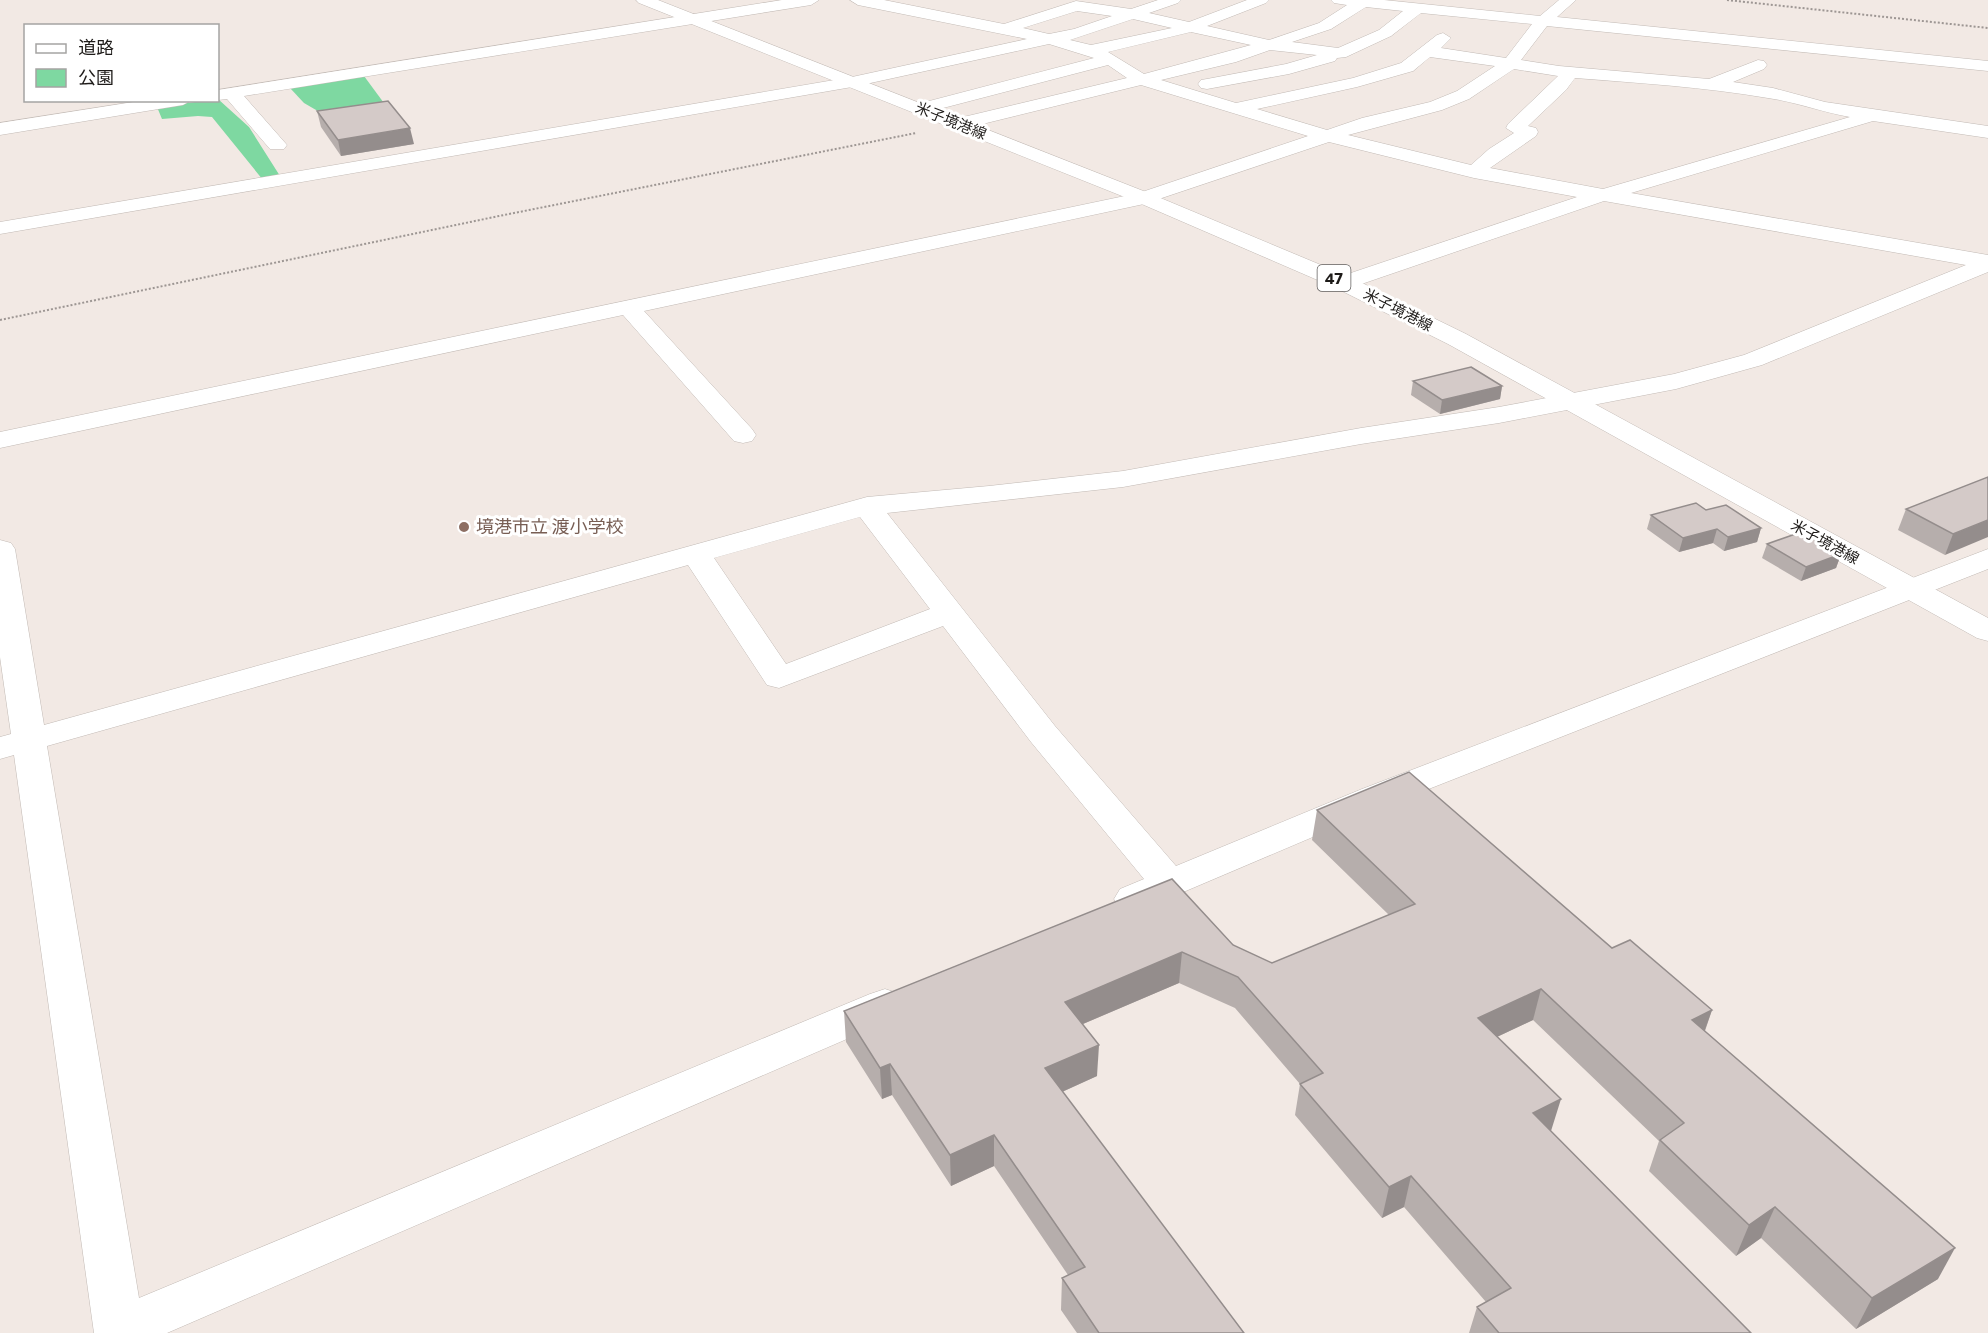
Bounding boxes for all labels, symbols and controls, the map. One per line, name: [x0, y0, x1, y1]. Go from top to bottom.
legend: [24, 24, 219, 102]
text: 道路: [78, 36, 114, 58]
text: 公園: [78, 66, 114, 88]
street label: 米子境港線: [913, 98, 990, 142]
road number: 47: [1318, 265, 1350, 291]
street label: 米子境港線: [1361, 284, 1436, 334]
place label: 境港市立 渡小学校: [476, 515, 623, 537]
street label: 米子境港線: [1788, 515, 1863, 567]
marker: 境港市立 渡小学校: [457, 520, 471, 534]

